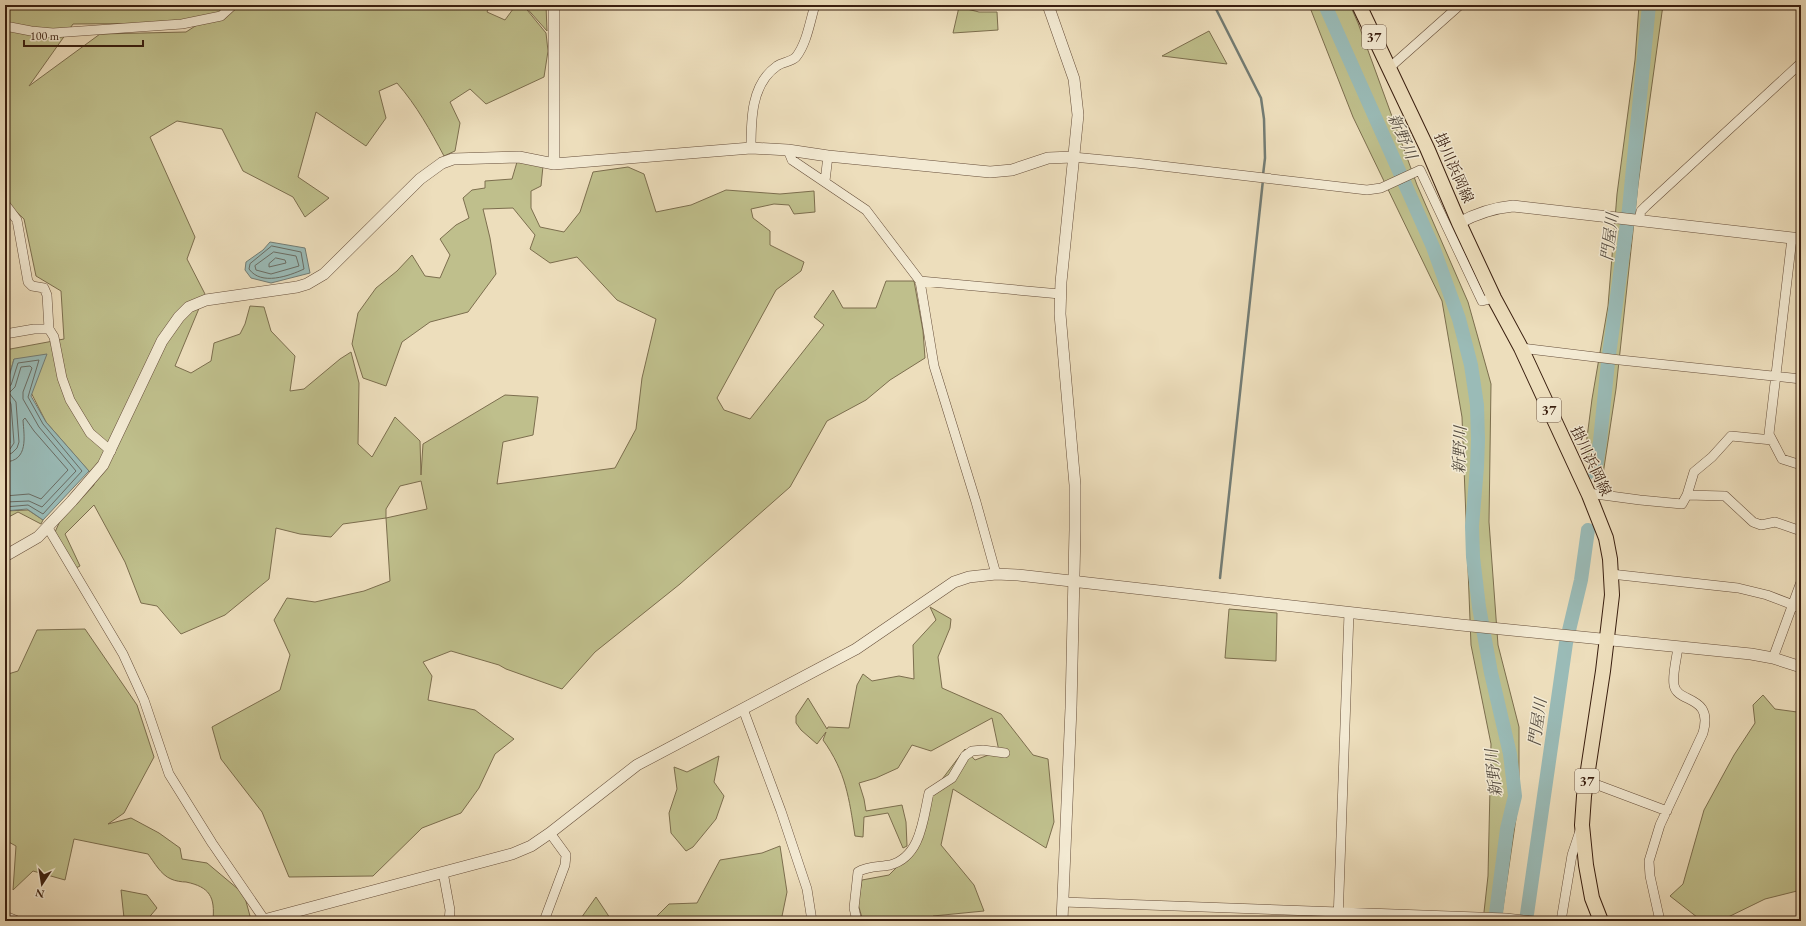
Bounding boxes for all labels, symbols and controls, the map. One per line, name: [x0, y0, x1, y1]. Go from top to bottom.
scale bar: [24, 22, 143, 48]
road number: 37: [1362, 25, 1386, 49]
text: 100 m: [30, 28, 60, 44]
water label: 新野川: [1383, 110, 1423, 164]
street label: 掛川浜岡線: [1431, 130, 1478, 206]
water label: 門屋川: [1596, 210, 1623, 262]
road number: 37: [1537, 398, 1561, 422]
street label: 掛川浜岡線: [1567, 423, 1616, 499]
water label: 新野川: [1448, 424, 1471, 474]
water label: 門屋川: [1524, 695, 1552, 747]
water label: 新野川: [1480, 746, 1506, 798]
road number: 37: [1575, 769, 1599, 793]
north arrow: [22, 864, 62, 904]
text: N: [34, 886, 46, 902]

